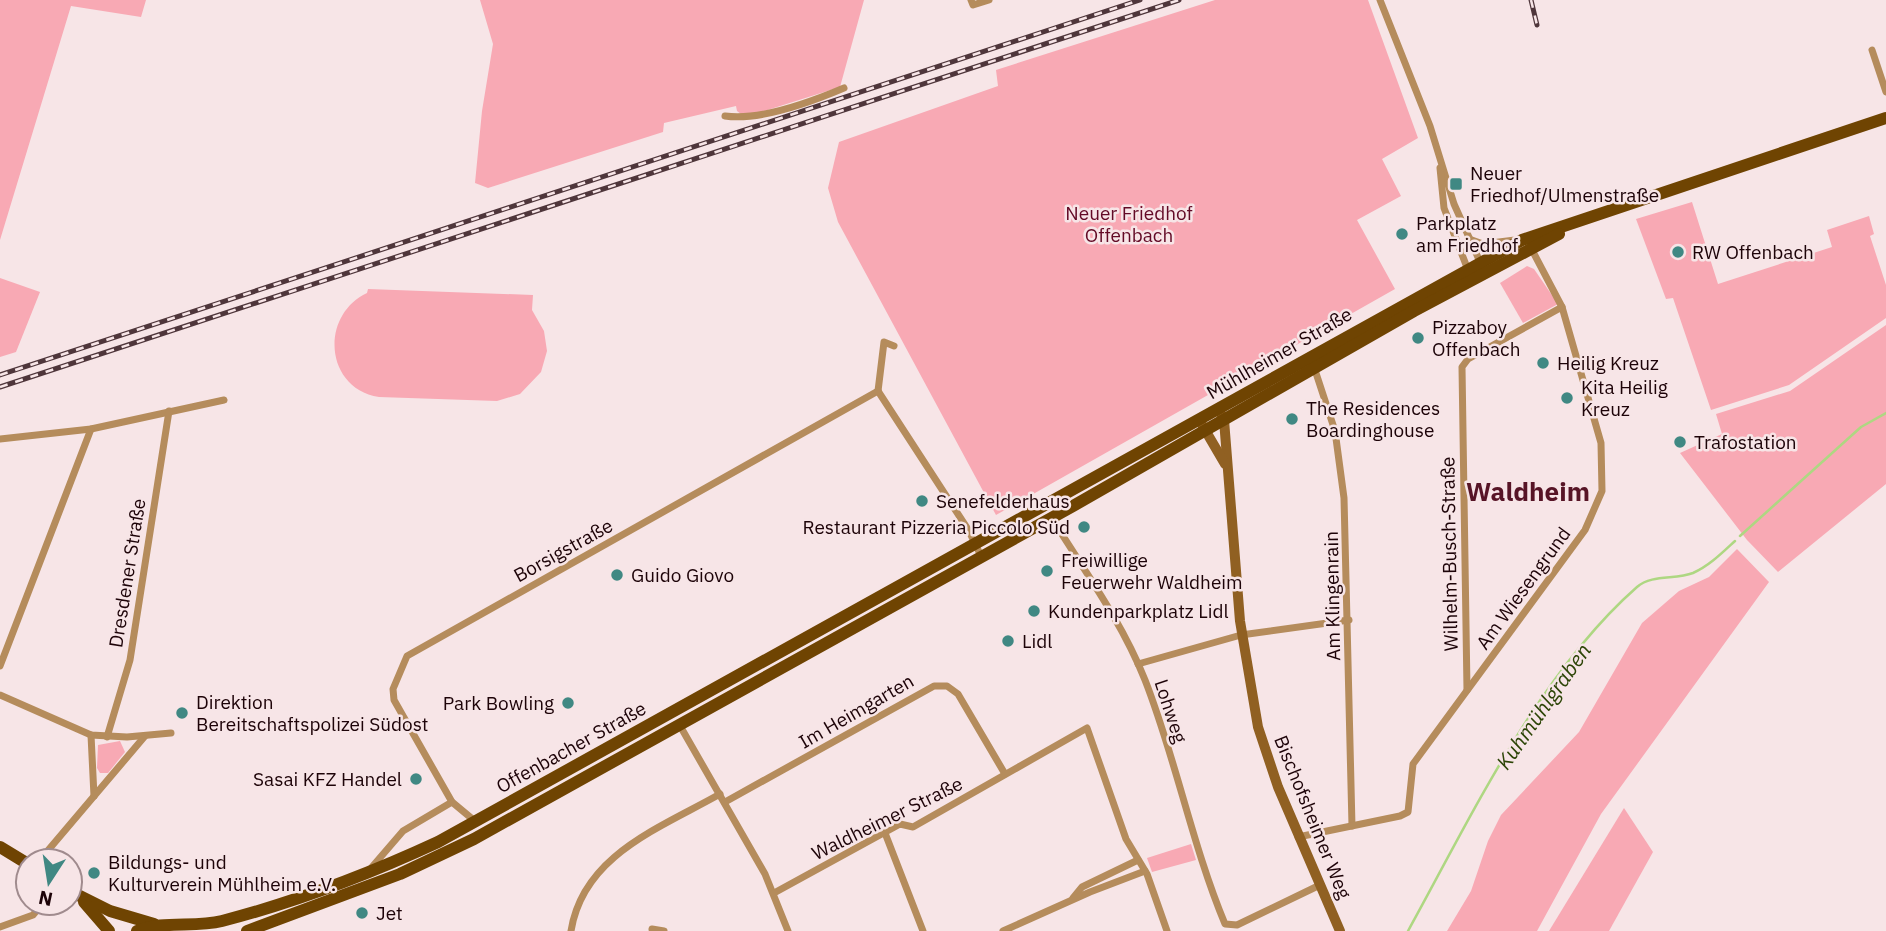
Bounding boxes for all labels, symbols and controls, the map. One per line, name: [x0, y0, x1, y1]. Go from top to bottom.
place label: Neuer Friedhof/Ulmenstraße: [1470, 161, 1659, 207]
marker: Neuer Friedhof/Ulmenstraße: [1448, 176, 1464, 192]
park label: Neuer Friedhof Offenbach: [1065, 201, 1193, 247]
place label: Parkplatz am Friedhof: [1416, 211, 1518, 257]
marker: Parkplatz am Friedhof: [1394, 226, 1410, 242]
place label: RW Offenbach: [1692, 240, 1814, 264]
marker: RW Offenbach: [1670, 244, 1686, 260]
street label: Mühlheimer Straße: [1202, 302, 1356, 404]
place label: Pizzaboy Offenbach: [1432, 315, 1520, 361]
marker: Pizzaboy Offenbach: [1410, 330, 1426, 346]
place label: Heilig Kreuz: [1557, 351, 1659, 375]
marker: Heilig Kreuz: [1535, 355, 1551, 371]
place label: Kita Heilig Kreuz: [1581, 375, 1668, 421]
marker: Kita Heilig Kreuz: [1559, 390, 1575, 406]
place label: The Residences Boardinghouse: [1306, 396, 1440, 442]
marker: The Residences Boardinghouse: [1284, 411, 1300, 427]
place label: Trafostation: [1694, 430, 1797, 454]
marker: Trafostation: [1672, 434, 1688, 450]
street label: Wilhelm-Busch-Straße: [1435, 456, 1463, 652]
district label: Waldheim: [1466, 474, 1590, 508]
place label: Senefelderhaus: [936, 489, 1070, 513]
marker: Senefelderhaus: [914, 493, 930, 509]
street label: Dresdener Straße: [103, 497, 151, 649]
street label: Borsigstraße: [509, 513, 617, 587]
place label: Restaurant Pizzeria Piccolo Süd: [803, 515, 1070, 539]
marker: Restaurant Pizzeria Piccolo Süd: [1076, 519, 1092, 535]
street label: Am Wiesengrund: [1471, 522, 1575, 654]
street label: Am Klingenrain: [1319, 531, 1345, 661]
place label: Freiwillige Feuerwehr Waldheim: [1061, 548, 1243, 594]
place label: Guido Giovo: [631, 563, 734, 587]
marker: Freiwillige Feuerwehr Waldheim: [1039, 563, 1055, 579]
marker: Guido Giovo: [609, 567, 625, 583]
place label: Kundenparkplatz Lidl: [1048, 599, 1229, 623]
marker: Kundenparkplatz Lidl: [1026, 603, 1042, 619]
place label: Lidl: [1022, 629, 1052, 653]
marker: Lidl: [1000, 633, 1016, 649]
water label: Kuhmühlgraben: [1489, 637, 1597, 775]
street label: Im Heimgarten: [794, 668, 918, 754]
street label: Lohweg: [1149, 676, 1193, 746]
place label: Direktion Bereitschaftspolizei Südost: [196, 690, 429, 736]
place label: Park Bowling: [443, 691, 554, 715]
marker: Park Bowling: [560, 695, 576, 711]
street label: Offenbacher Straße: [492, 696, 650, 798]
marker: Direktion Bereitschaftspolizei Südost: [174, 705, 190, 721]
street label: Bischofsheimer Weg: [1269, 732, 1357, 902]
place label: Sasai KFZ Handel: [253, 767, 402, 791]
marker: Sasai KFZ Handel: [408, 771, 424, 787]
street label: Waldheimer Straße: [808, 771, 966, 865]
north arrow: [14, 847, 84, 917]
place label: Bildungs- und Kulturverein Mühlheim e.V.: [108, 850, 336, 896]
marker: Bildungs- und Kulturverein Mühlheim e.V.: [86, 865, 102, 881]
text: N: [36, 885, 55, 912]
place label: Jet: [376, 901, 403, 925]
marker: Jet: [354, 905, 370, 921]

